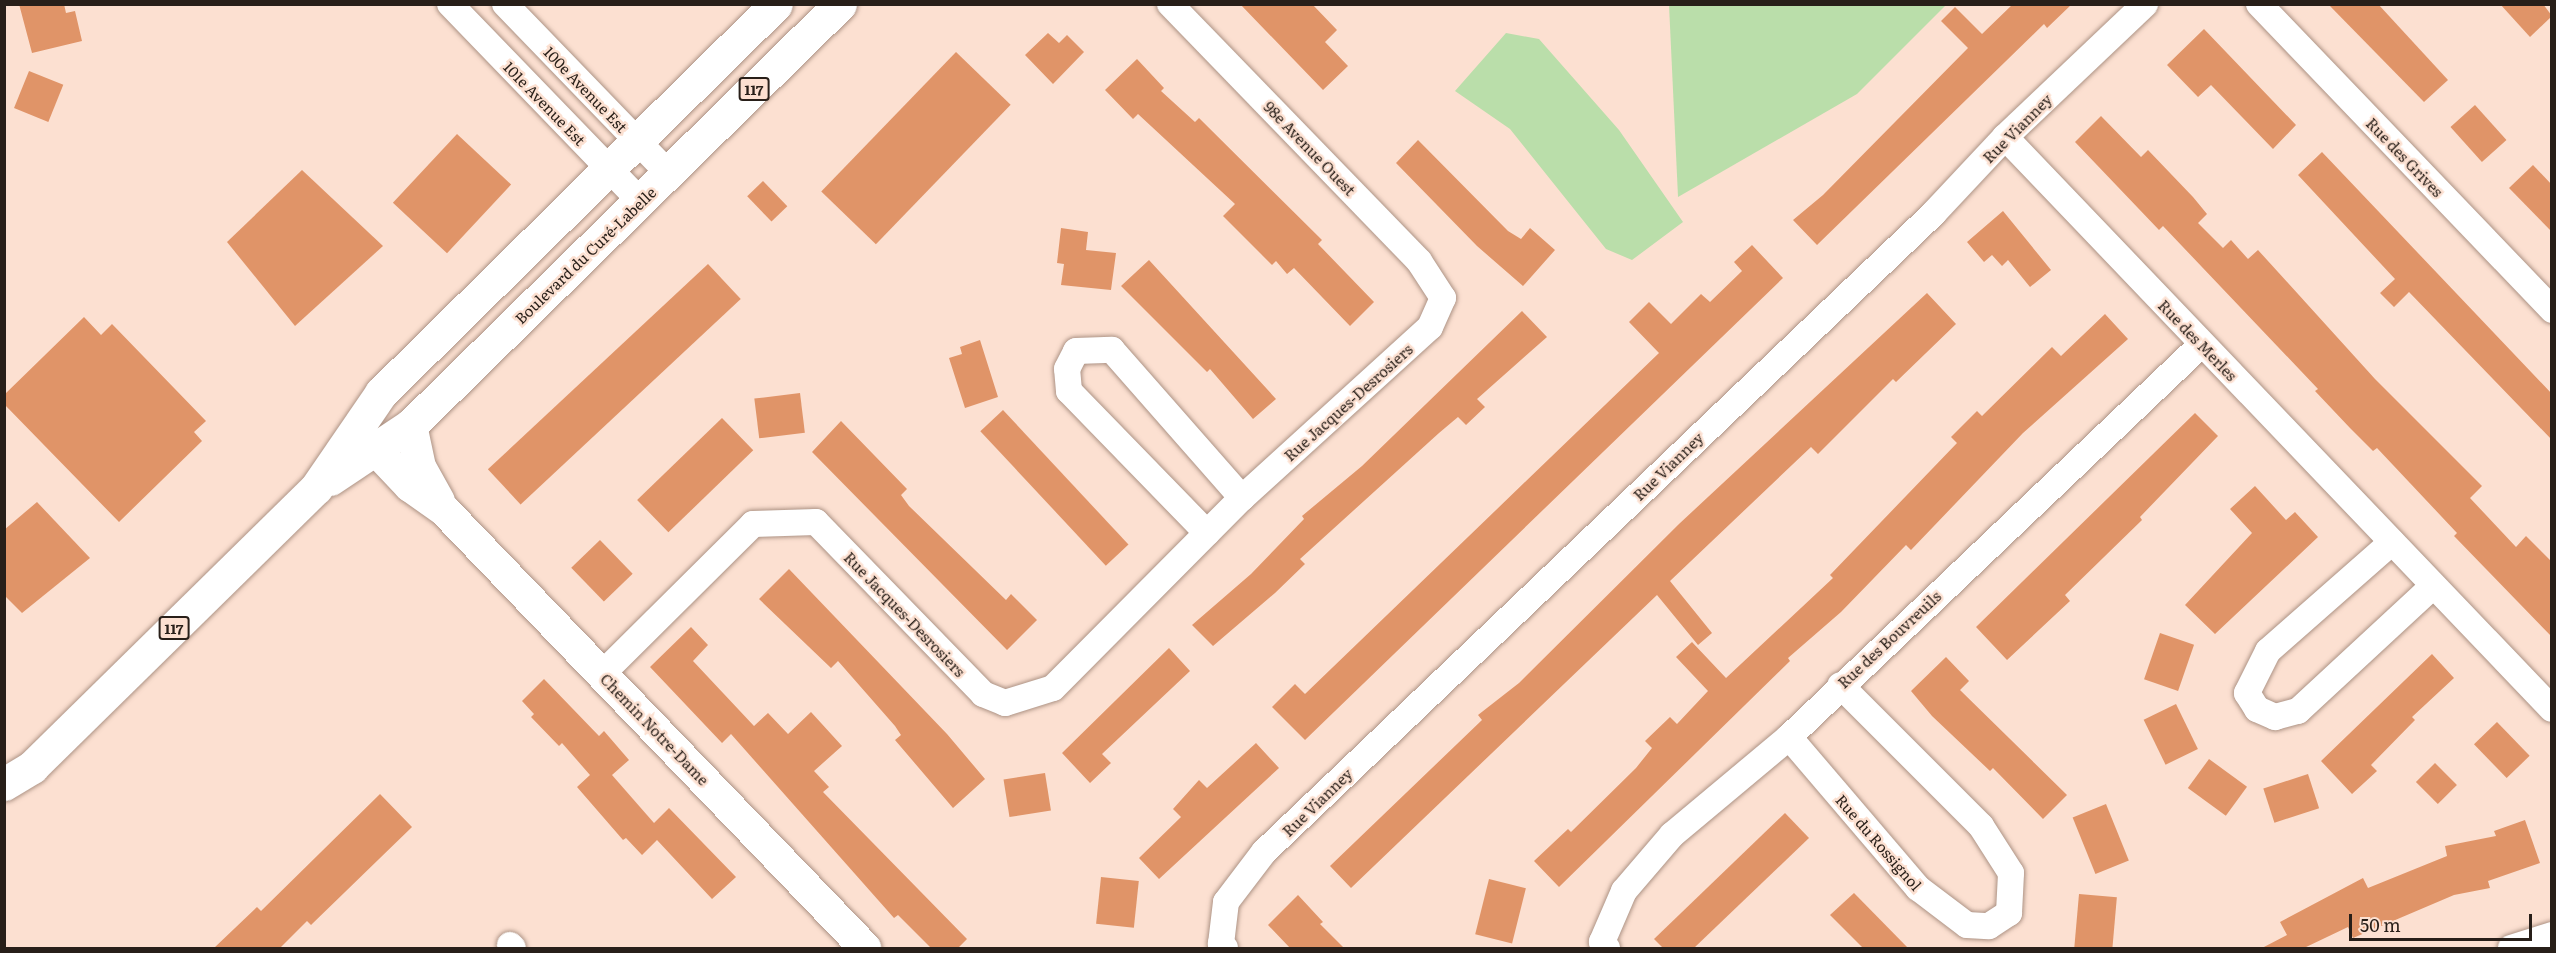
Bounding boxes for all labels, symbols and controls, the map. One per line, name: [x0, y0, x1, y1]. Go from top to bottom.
street label: 100e Avenue Est: [541, 42, 631, 136]
street label: 101e Avenue Est: [500, 57, 590, 149]
road number: 117: [738, 78, 771, 100]
street label: Rue Vianney: [1979, 90, 2055, 166]
street label: 98e Avenue Ouest: [1261, 97, 1359, 199]
street label: Rue des Grives: [2363, 114, 2447, 200]
street label: Boulevard du Curé-Labelle: [511, 183, 659, 327]
street label: Rue des Merles: [2155, 296, 2241, 384]
street label: Rue Jacques-Desrosiers: [1280, 340, 1416, 464]
street label: Rue Vianney: [1629, 428, 1707, 504]
street label: Rue Jacques-Desrosiers: [841, 548, 969, 680]
street label: Rue des Bouvreuils: [1834, 587, 1944, 691]
road number: 117: [158, 617, 190, 639]
street label: Chemin Notre-Dame: [597, 669, 713, 789]
street label: Rue Vianney: [1278, 764, 1356, 840]
street label: Rue du Rossignol: [1832, 790, 1926, 894]
scale bar: [2352, 902, 2535, 940]
text: 50 m: [2360, 911, 2401, 938]

